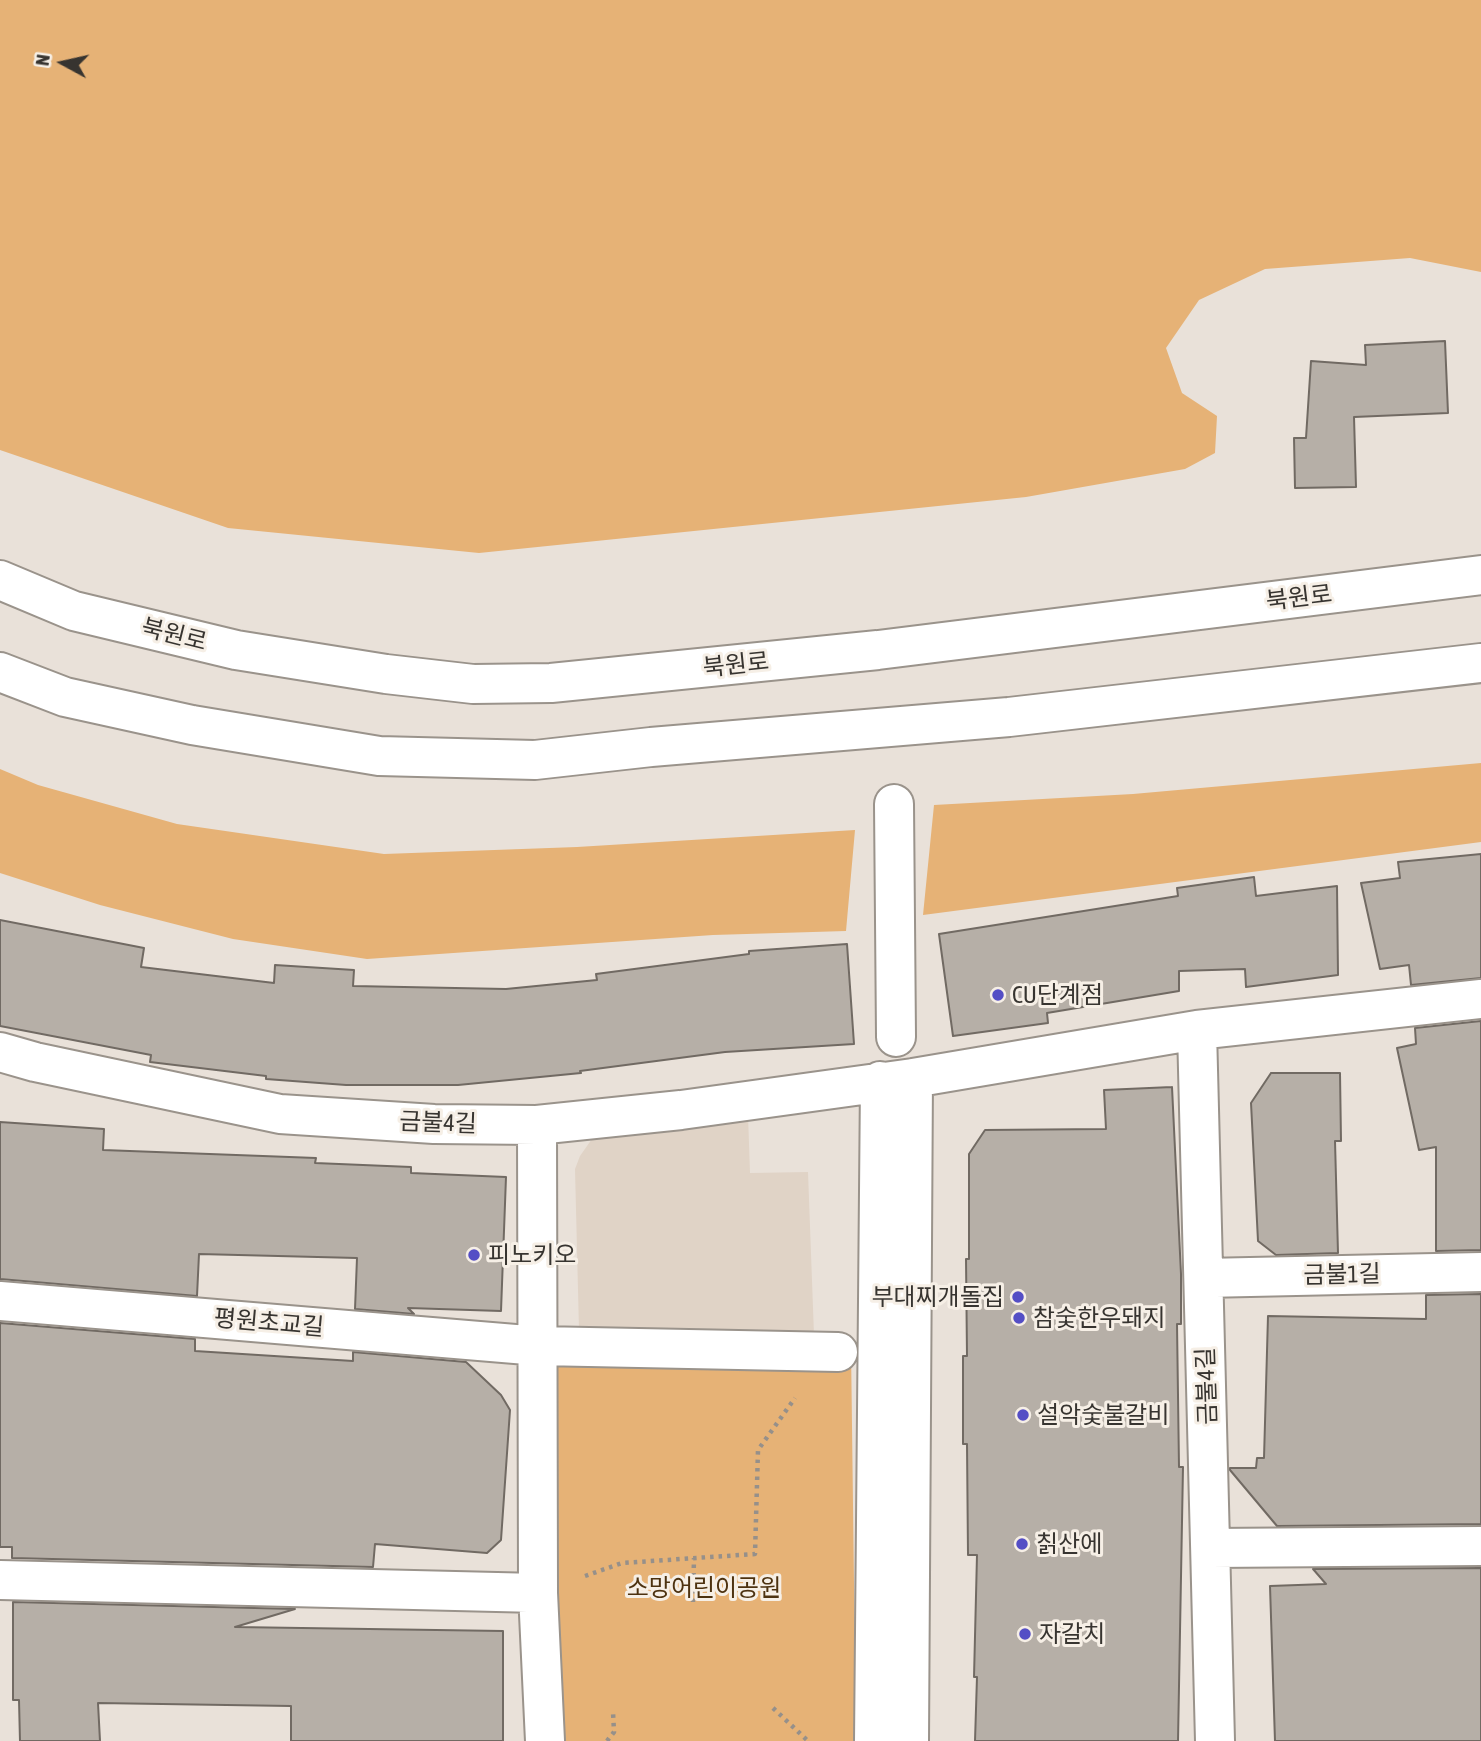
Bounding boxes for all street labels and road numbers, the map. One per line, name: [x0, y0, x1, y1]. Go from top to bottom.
street label: 북원로: [1264, 580, 1334, 616]
street label: 북원로: [138, 613, 210, 657]
street label: 북원로: [702, 647, 770, 683]
street label: 금불4길: [399, 1107, 477, 1139]
street label: 금불1길: [1303, 1260, 1381, 1290]
street label: 평원초교길: [213, 1304, 325, 1342]
street label: 금불4길: [1191, 1347, 1223, 1425]

